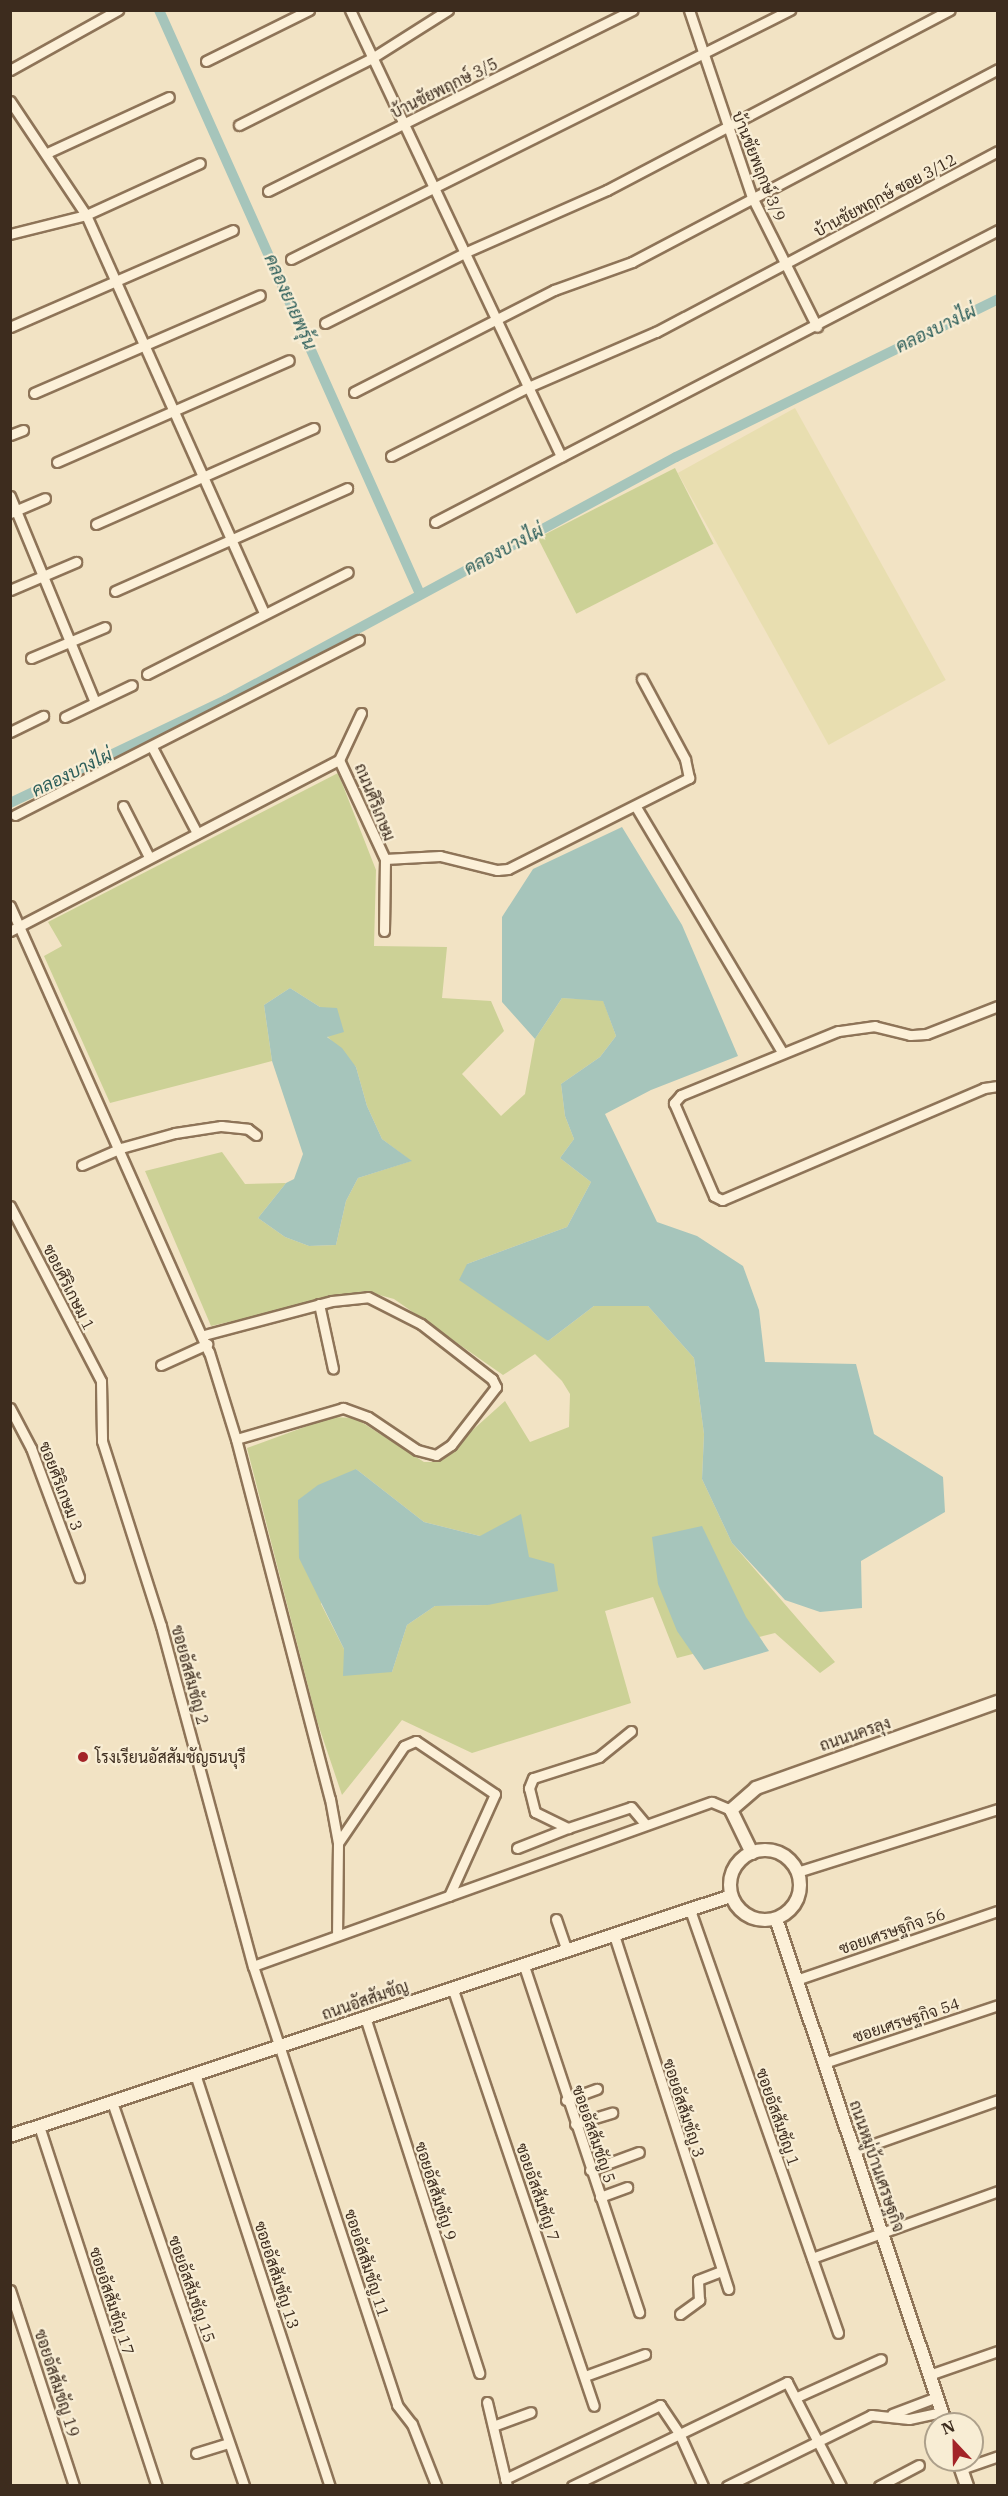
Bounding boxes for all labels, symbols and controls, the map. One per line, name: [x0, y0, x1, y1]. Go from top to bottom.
street label: บ้านชัยพฤกษ์ 3/5: [387, 54, 501, 122]
street label: บ้านชัยพฤกษ์ 3/9: [728, 108, 790, 224]
street label: บ้านชัยพฤกษ์ ซอย 3/12: [811, 149, 959, 241]
water label: คลองยายพรุ้น: [259, 251, 321, 353]
water label: คลองบางไผ่: [892, 300, 980, 358]
water label: คลองบางไผ่: [461, 520, 547, 580]
water label: คลองบางไผ่: [28, 744, 116, 802]
street label: ถนนศิริเกษม: [351, 760, 399, 844]
street label: ซอยศิริเกษม 1: [39, 1241, 99, 1333]
street label: ซอยศิริเกษม 3: [35, 1439, 87, 1533]
street label: ซอยอัสสัมชัญ 2: [167, 1623, 213, 1727]
street label: ถนนนครลุง: [817, 1713, 893, 1755]
place label: โรงเรียนอัสสัมชัญธนบุรี: [95, 1747, 246, 1767]
marker: โรงเรียนอัสสัมชัญธนบุรี: [76, 1750, 90, 1764]
street label: ซอยเศรษฐกิจ 56: [836, 1904, 948, 1958]
street label: ถนนอัสสัมชัญ: [319, 1976, 411, 2024]
street label: ซอยเศรษฐกิจ 54: [850, 1994, 962, 2046]
street label: ซอยอัสสัมชัญ 3: [659, 2056, 709, 2160]
street label: ซอยอัสสัมชัญ 1: [752, 2065, 804, 2169]
street label: ซอยอัสสัมชัญ 5: [568, 2082, 620, 2186]
street label: ถนนหมู่บ้านเศรษฐกิจ: [845, 2098, 909, 2234]
street label: ซอยอัสสัมชัญ 9: [411, 2139, 461, 2243]
street label: ซอยอัสสัมชัญ 7: [512, 2140, 564, 2244]
street label: ซอยอัสสัมชัญ 11: [341, 2207, 393, 2319]
street label: ซอยอัสสัมชัญ 13: [251, 2219, 303, 2331]
street label: ซอยอัสสัมชัญ 15: [165, 2233, 219, 2345]
street label: ซอยอัสสัมชัญ 17: [86, 2245, 138, 2357]
street label: ซอยอัสสัมชัญ 19: [31, 2327, 83, 2439]
north arrow: [924, 2412, 984, 2472]
text: N: [938, 2416, 958, 2439]

